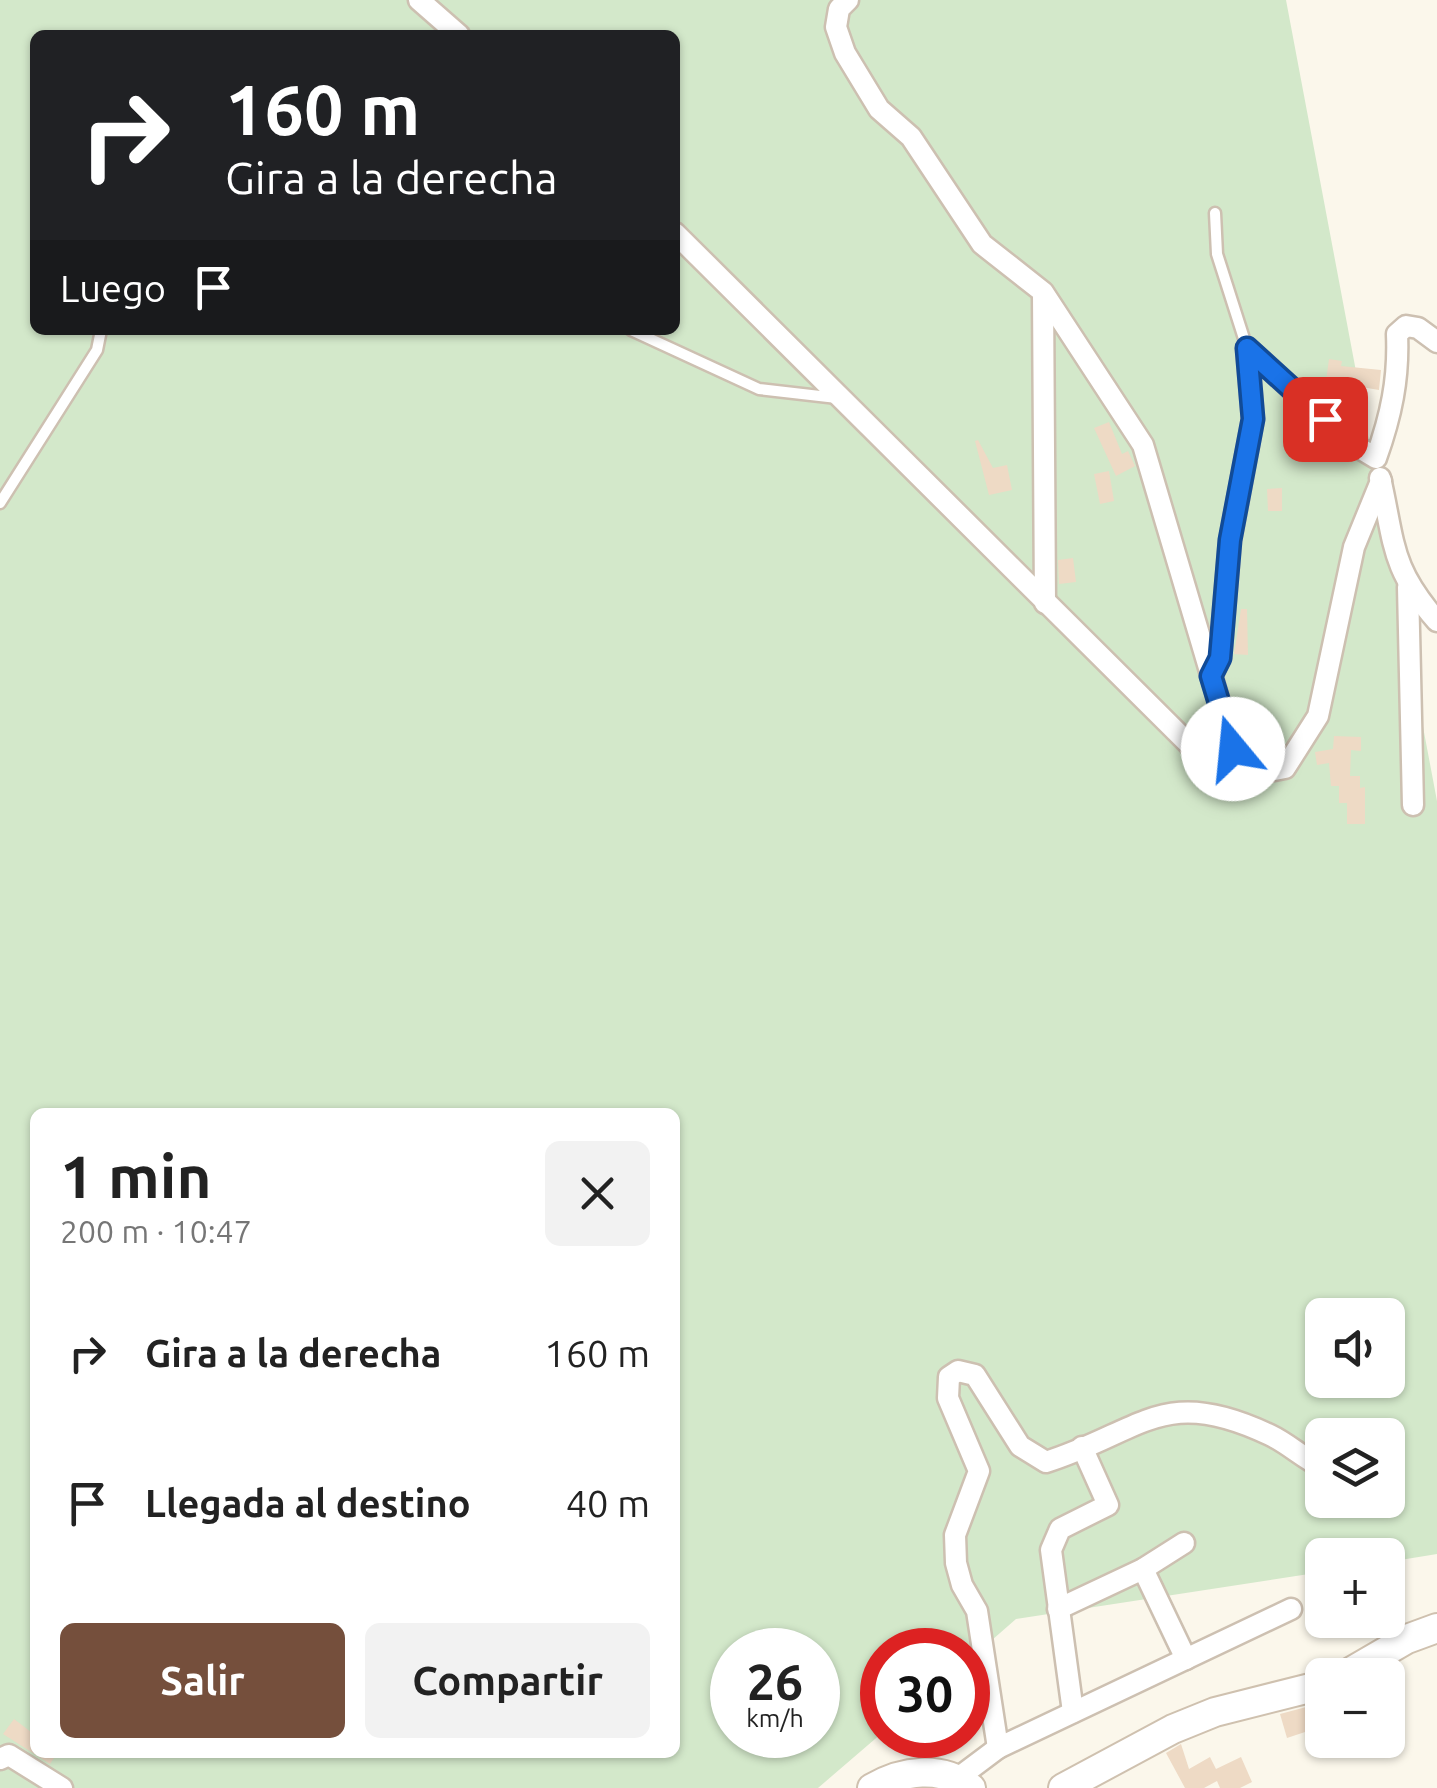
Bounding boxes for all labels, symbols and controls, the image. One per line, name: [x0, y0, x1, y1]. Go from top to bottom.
icon: right: [60, 70, 190, 200]
text: 160 m: [225, 70, 420, 148]
text: Gira a la derecha: [225, 152, 558, 203]
icon: arrive: [186, 260, 241, 315]
text: Luego: [60, 267, 166, 309]
pin: [1283, 377, 1368, 462]
icon: arrive: [1298, 392, 1353, 447]
position arrow: [1181, 697, 1285, 801]
button: close: [545, 1141, 650, 1246]
text: 1 min: [60, 1142, 212, 1209]
text: 200 m · 10:47: [60, 1213, 252, 1249]
map controls: [1305, 1298, 1405, 1758]
button: sound: [1305, 1298, 1405, 1398]
icon: right: [60, 1326, 115, 1381]
text: Gira a la derecha: [145, 1332, 441, 1374]
text: 160 m: [544, 1332, 650, 1374]
button: layers: [1305, 1418, 1405, 1518]
icon: arrive: [60, 1476, 115, 1531]
text: Llegada al destino: [145, 1482, 471, 1524]
text: 40 m: [566, 1482, 650, 1524]
button: +: [1305, 1538, 1405, 1638]
button: Salir: [60, 1623, 345, 1738]
button: Compartir: [365, 1623, 650, 1738]
speed limit sign: 30: [860, 1628, 990, 1758]
text: 26: [747, 1653, 803, 1709]
button: −: [1305, 1658, 1405, 1758]
text: km/h: [746, 1704, 804, 1732]

